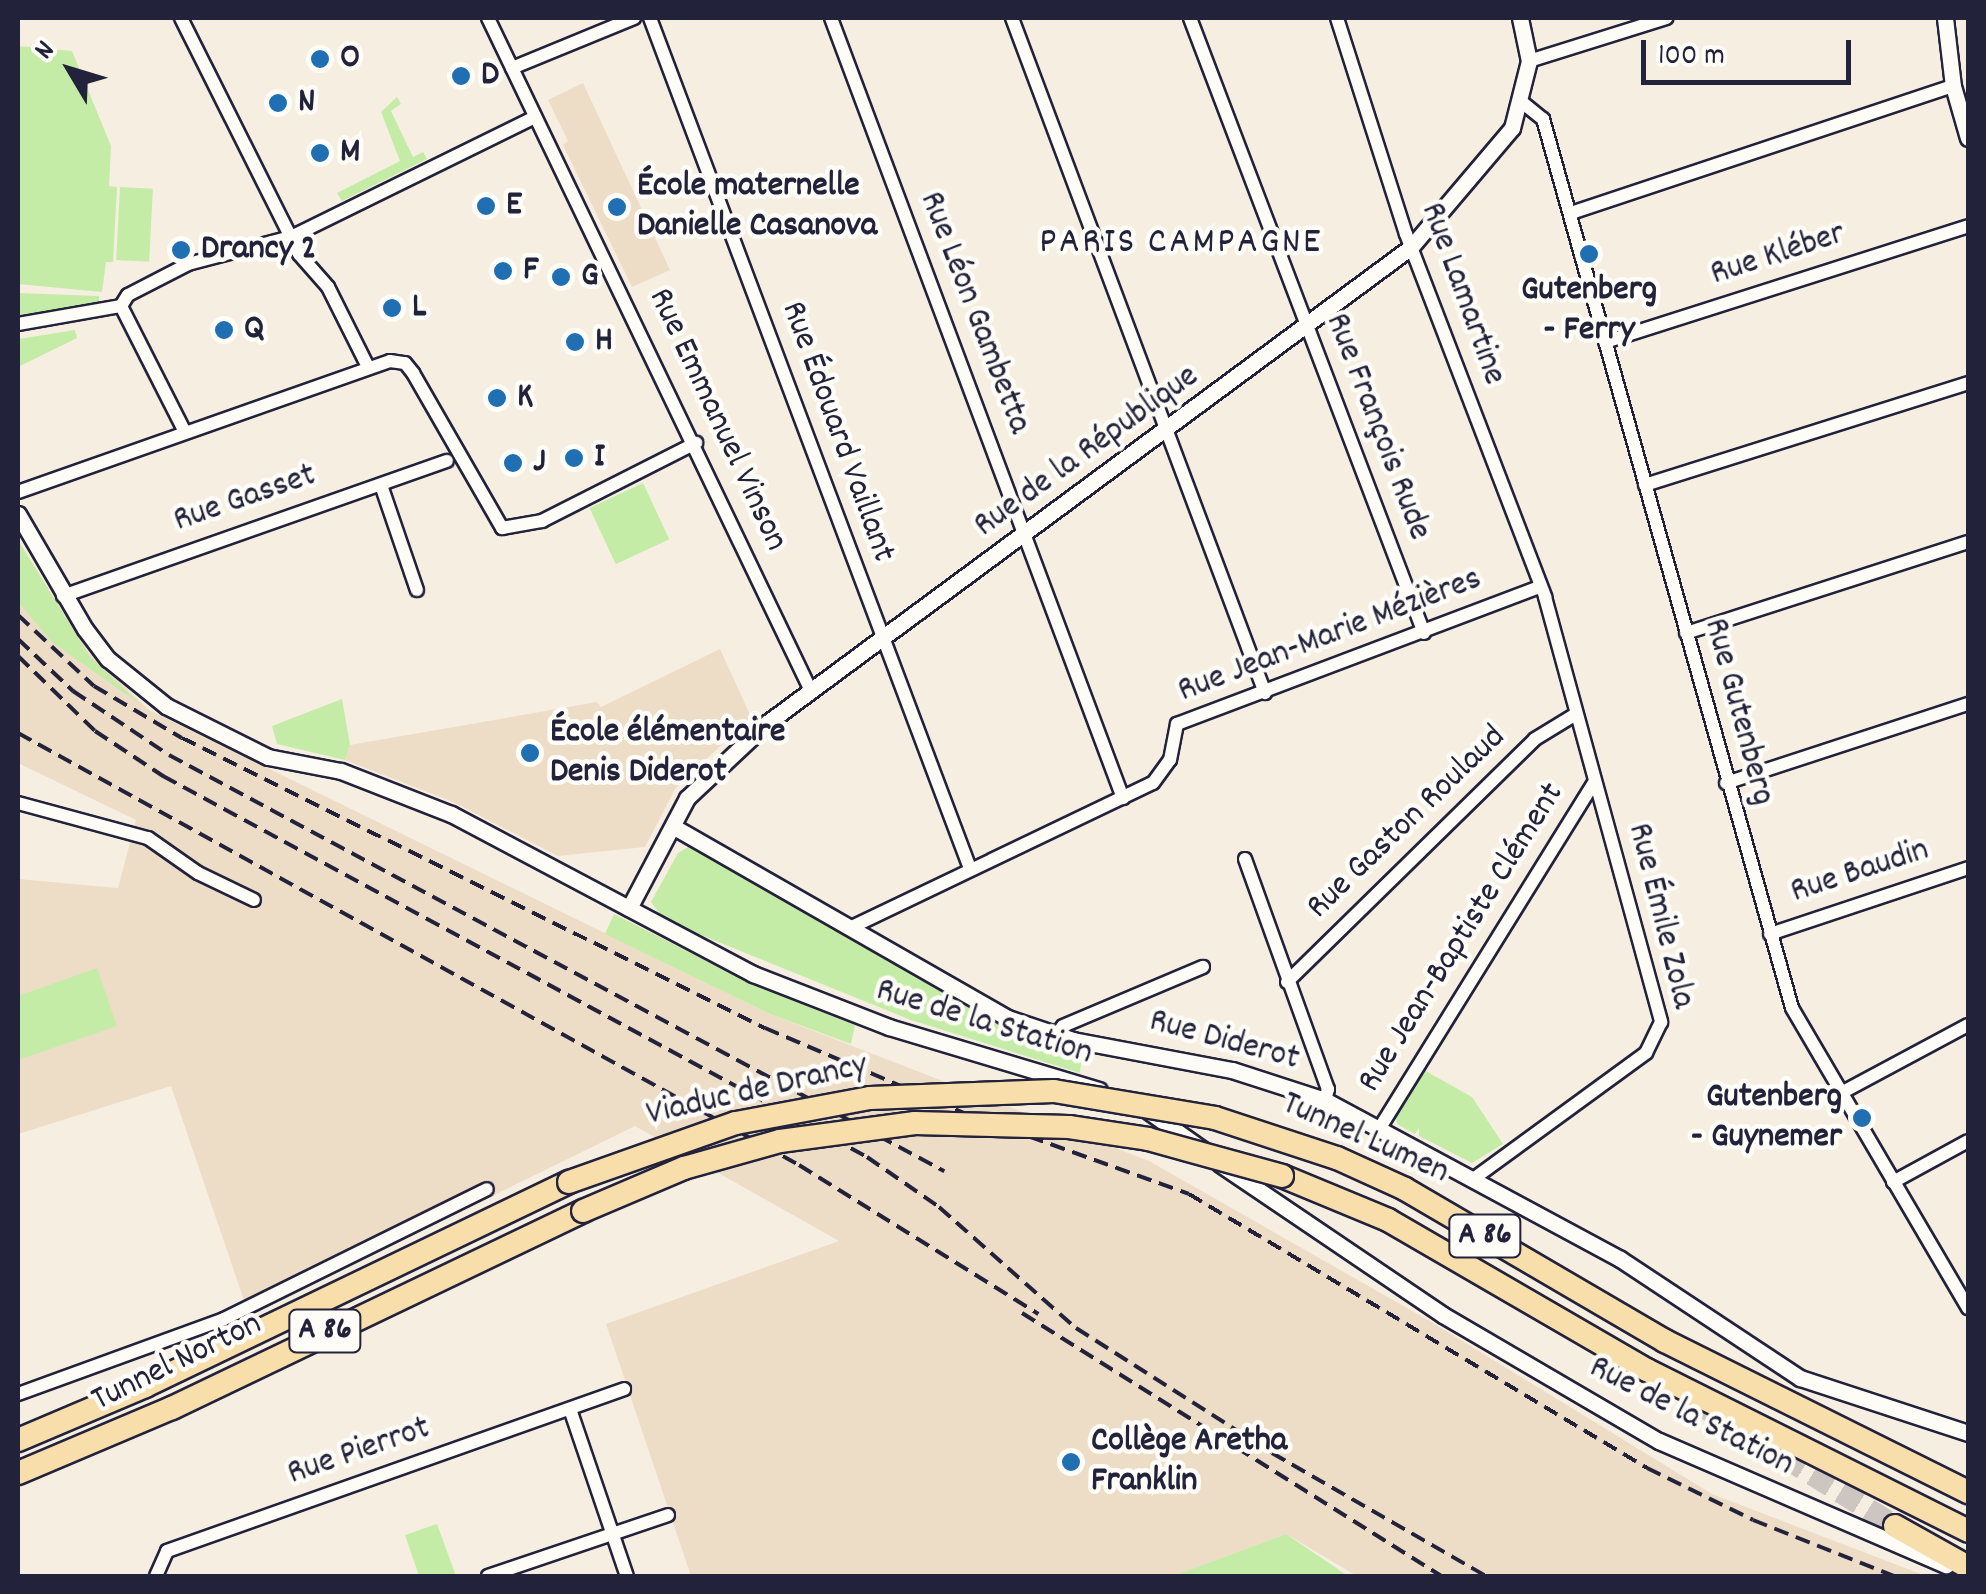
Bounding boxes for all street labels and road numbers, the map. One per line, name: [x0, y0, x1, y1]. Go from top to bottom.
street label: Rue Léon Gambetta: [909, 186, 1039, 440]
street label: Rue Lamartine: [1410, 197, 1514, 391]
street label: Rue Kléber: [1706, 214, 1850, 296]
street label: Rue Emmanuel Vinson: [638, 282, 796, 558]
street label: Rue Édouard Vaillant: [770, 296, 904, 568]
street label: Rue François Rude: [1314, 308, 1440, 546]
street label: Rue de la République: [966, 356, 1208, 548]
street label: Rue Gasset: [168, 455, 322, 543]
street label: Rue Jean-Marie Mézières: [1172, 559, 1488, 713]
street label: Rue Gutenberg: [1693, 614, 1783, 810]
street label: Rue Gaston Roulaud: [1299, 717, 1515, 929]
street label: Rue Jean-Baptiste Clément: [1350, 775, 1574, 1101]
street label: Rue Émile Zola: [1617, 819, 1703, 1013]
street label: Rue Baudin: [1786, 830, 1934, 914]
street label: Rue de la Station: [871, 970, 1097, 1076]
street label: Rue Diderot: [1145, 1001, 1303, 1081]
street label: Viaduc de Drancy: [643, 1045, 871, 1137]
street label: Tunnel Lumen: [1275, 1084, 1455, 1194]
road number: A 86: [1448, 1209, 1522, 1263]
street label: Tunnel Norton: [85, 1304, 269, 1422]
road number: A 86: [288, 1304, 362, 1358]
street label: Rue de la Station: [1582, 1347, 1800, 1487]
street label: Rue Pierrot: [282, 1408, 436, 1496]

